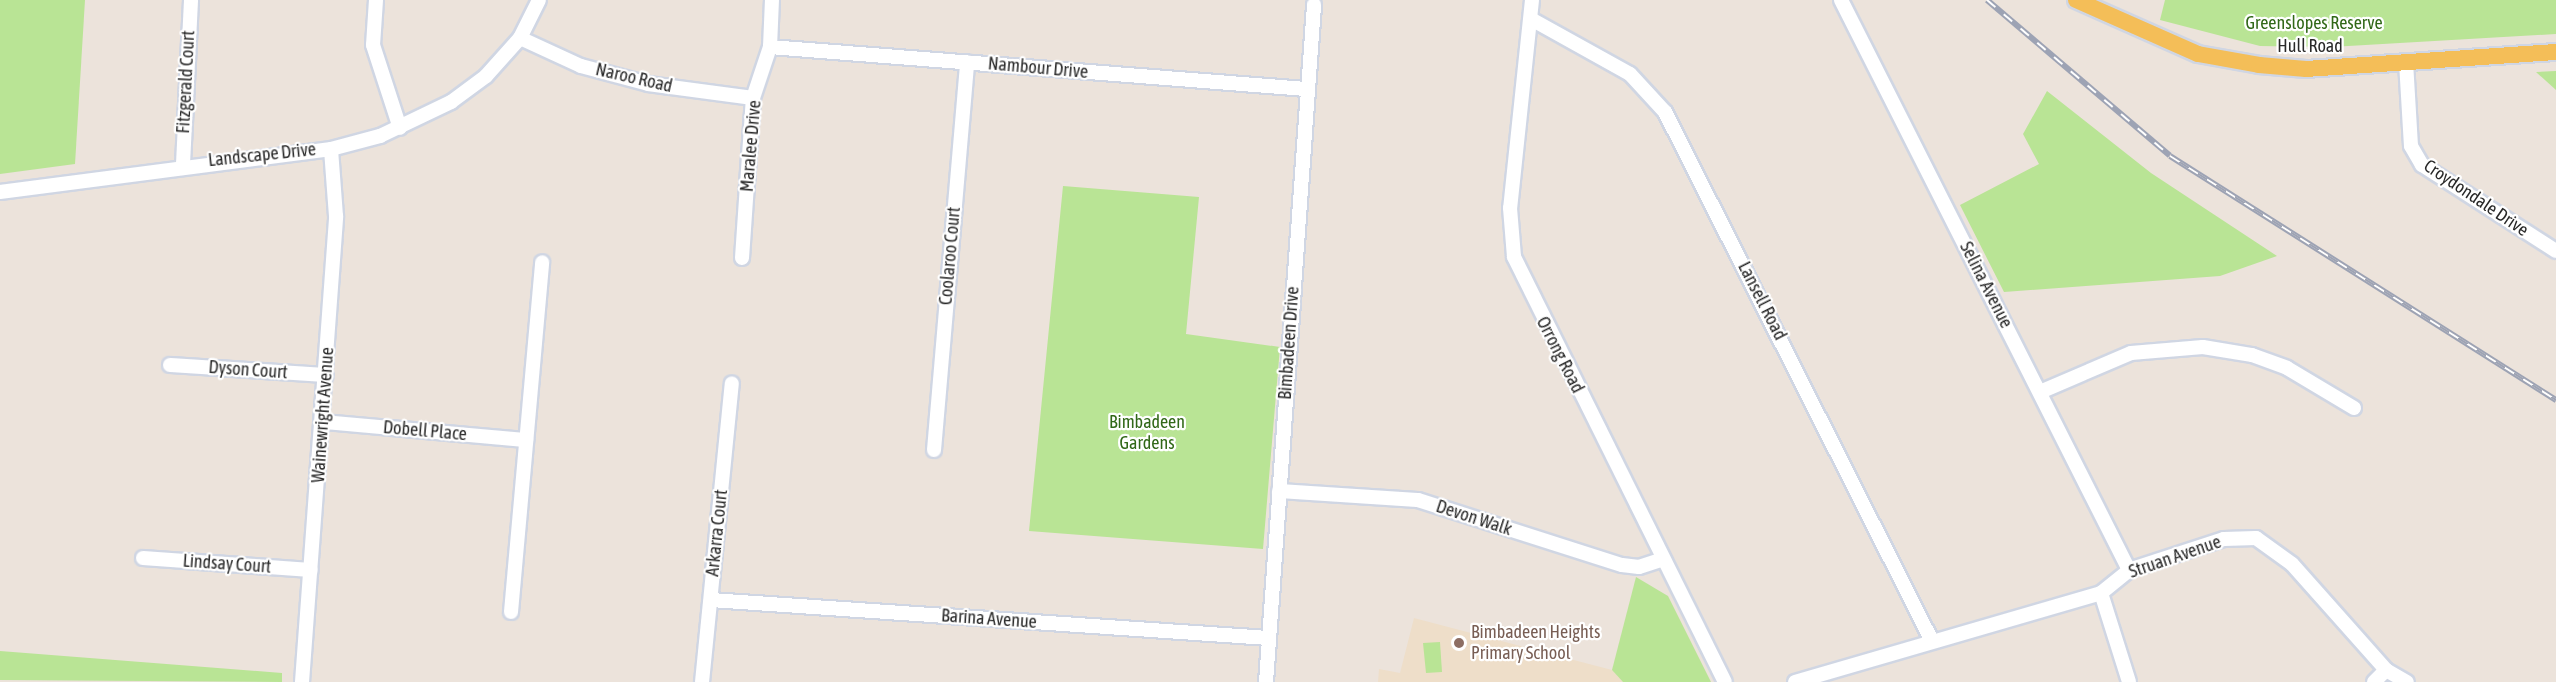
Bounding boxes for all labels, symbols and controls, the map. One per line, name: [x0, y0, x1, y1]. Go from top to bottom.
park label: Greenslopes Reserve: [2245, 12, 2383, 34]
street label: Fitzgerald Court: [173, 30, 199, 134]
street label: Hull Road: [2277, 35, 2343, 57]
street label: Nambour Drive: [987, 53, 1089, 83]
street label: Naroo Road: [594, 59, 674, 97]
street label: Maralee Drive: [736, 99, 766, 193]
street label: Landscape Drive: [207, 139, 317, 171]
street label: Croydondale Drive: [2420, 155, 2532, 241]
street label: Coolaroo Court: [935, 206, 965, 306]
street label: Selina Avenue: [1955, 238, 2017, 332]
street label: Lansell Road: [1733, 258, 1791, 344]
street label: Bimbadeen Drive: [1274, 286, 1304, 400]
street label: Orrong Road: [1532, 313, 1588, 397]
street label: Wainewright Avenue: [307, 346, 339, 484]
street label: Dyson Court: [208, 356, 288, 384]
park label: Bimbadeen Gardens: [1109, 412, 1185, 454]
street label: Dobell Place: [382, 417, 468, 445]
street label: Arkarra Court: [702, 489, 732, 577]
street label: Devon Walk: [1433, 496, 1515, 540]
street label: Struan Avenue: [2126, 531, 2224, 583]
street label: Lindsay Court: [182, 550, 272, 578]
street label: Barina Avenue: [940, 605, 1038, 633]
place label: Bimbadeen Heights Primary School: [1471, 622, 1600, 664]
marker: Bimbadeen Heights Primary School: [1452, 636, 1466, 650]

